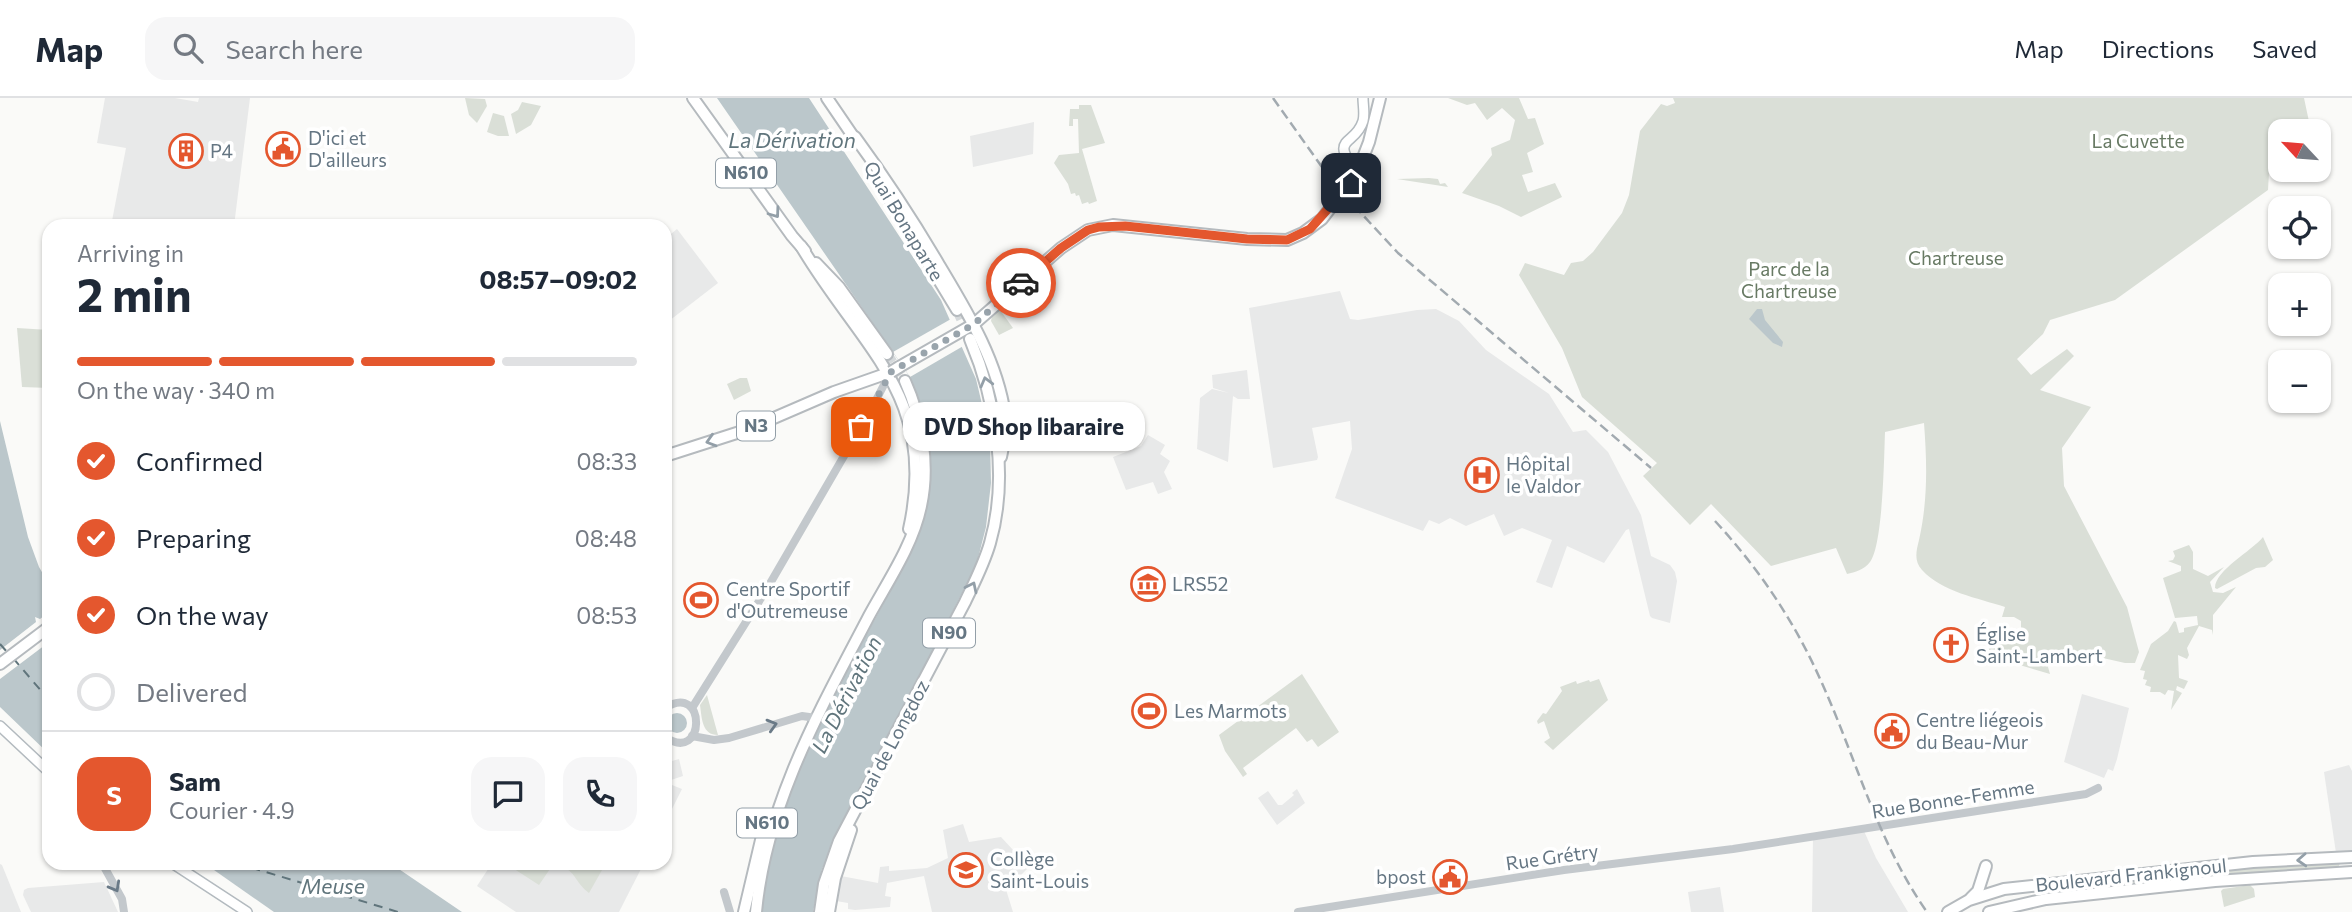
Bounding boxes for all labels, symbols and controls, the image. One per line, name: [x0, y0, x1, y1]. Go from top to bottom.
search box: [145, 17, 635, 80]
text: Map: [35, 28, 103, 69]
icon: search: [169, 29, 207, 67]
text: Search here: [225, 33, 363, 64]
text: Map: [2014, 34, 2064, 63]
text: Directions: [2102, 34, 2214, 63]
text: Saved: [2252, 34, 2317, 63]
north arrow: [2268, 119, 2331, 182]
map controls: [2268, 119, 2331, 413]
place label: D'ici et D'ailleurs: [308, 126, 387, 171]
water label: La Dérivation: [728, 127, 856, 152]
park label: La Cuvette: [2092, 129, 2184, 152]
public building icon: D'ici et D'ailleurs: [264, 130, 302, 168]
building icon: P4: [167, 132, 205, 170]
place label: P4: [210, 139, 233, 162]
pin: [1321, 153, 1381, 213]
street label: Quai Bonaparte: [860, 157, 949, 285]
road number: N610: [716, 158, 776, 188]
icon: home: [1332, 164, 1370, 202]
button: locate: [2268, 196, 2331, 259]
one-way arrow: [767, 205, 779, 218]
text: Arriving in: [77, 239, 184, 267]
park label: Chartreuse: [1908, 246, 2004, 269]
courier: [986, 248, 1056, 318]
park label: Parc de la Chartreuse: [1741, 257, 1837, 302]
text: 08:57–09:02: [479, 263, 637, 294]
icon: car: [1002, 264, 1040, 302]
text: 2 min: [77, 265, 192, 321]
button: +: [2268, 273, 2331, 336]
button: −: [2268, 350, 2331, 413]
text: On the way · 340 m: [77, 376, 275, 404]
one-way arrow: [979, 377, 994, 389]
pin: [831, 397, 891, 457]
callout: DVD Shop libaraire: [903, 402, 1144, 452]
icon: bag: [842, 408, 880, 446]
road number: N3: [737, 412, 775, 440]
text: DVD Shop libaraire: [924, 412, 1124, 440]
one-way arrow: [706, 433, 718, 447]
icon: check: [77, 442, 115, 480]
text: Confirmed: [136, 445, 263, 476]
text: 08:33: [576, 447, 637, 475]
place label: Hôpital le Valdor: [1506, 452, 1582, 497]
hospital icon: Hôpital le Valdor: [1463, 456, 1501, 494]
icon: check: [77, 519, 115, 557]
text: Preparing: [136, 522, 251, 553]
text: 08:48: [575, 524, 637, 552]
museum icon: LRS52: [1129, 565, 1167, 603]
place label: LRS52: [1172, 572, 1228, 595]
place label: Centre Sportif d'Outremeuse: [726, 577, 851, 622]
sports icon: Centre Sportif d'Outremeuse: [682, 581, 720, 619]
one-way arrow: [964, 582, 978, 594]
icon: check: [77, 596, 115, 634]
text: On the way: [136, 599, 269, 630]
text: 08:53: [576, 601, 637, 629]
road number: N90: [923, 618, 975, 648]
place label: Église Saint-Lambert: [1976, 622, 2103, 667]
church icon: Église Saint-Lambert: [1932, 626, 1970, 664]
water label: La Dérivation: [806, 632, 886, 757]
text: Delivered: [136, 676, 247, 707]
street label: Quai de Longdoz: [846, 676, 934, 814]
sports icon: Les Marmots: [1130, 692, 1168, 730]
place label: Les Marmots: [1174, 699, 1287, 722]
place label: Centre liégeois du Beau-Mur: [1916, 708, 2043, 753]
public building icon: Centre liégeois du Beau-Mur: [1873, 712, 1911, 750]
one-way arrow: [766, 719, 778, 734]
button: chat: [471, 757, 545, 831]
button: phone: [563, 757, 637, 831]
text: Sam: [169, 765, 221, 796]
street label: Rue Bonne-Femme: [1870, 774, 2036, 823]
text: S: [106, 779, 122, 810]
text: Courier · 4.9: [169, 796, 295, 824]
road number: N610: [737, 808, 797, 838]
street label: Rue Grétry: [1504, 839, 1600, 874]
place label: Collège Saint-Louis: [990, 847, 1089, 892]
school or university icon: Collège Saint-Louis: [947, 851, 985, 889]
one-way arrow: [2296, 852, 2307, 867]
street label: Boulevard Frankignoul: [2034, 853, 2228, 896]
public building icon: bpost: [1431, 858, 1469, 896]
place label: bpost: [1376, 865, 1426, 888]
water label: Meuse: [301, 873, 365, 898]
one-way arrow: [107, 879, 120, 892]

